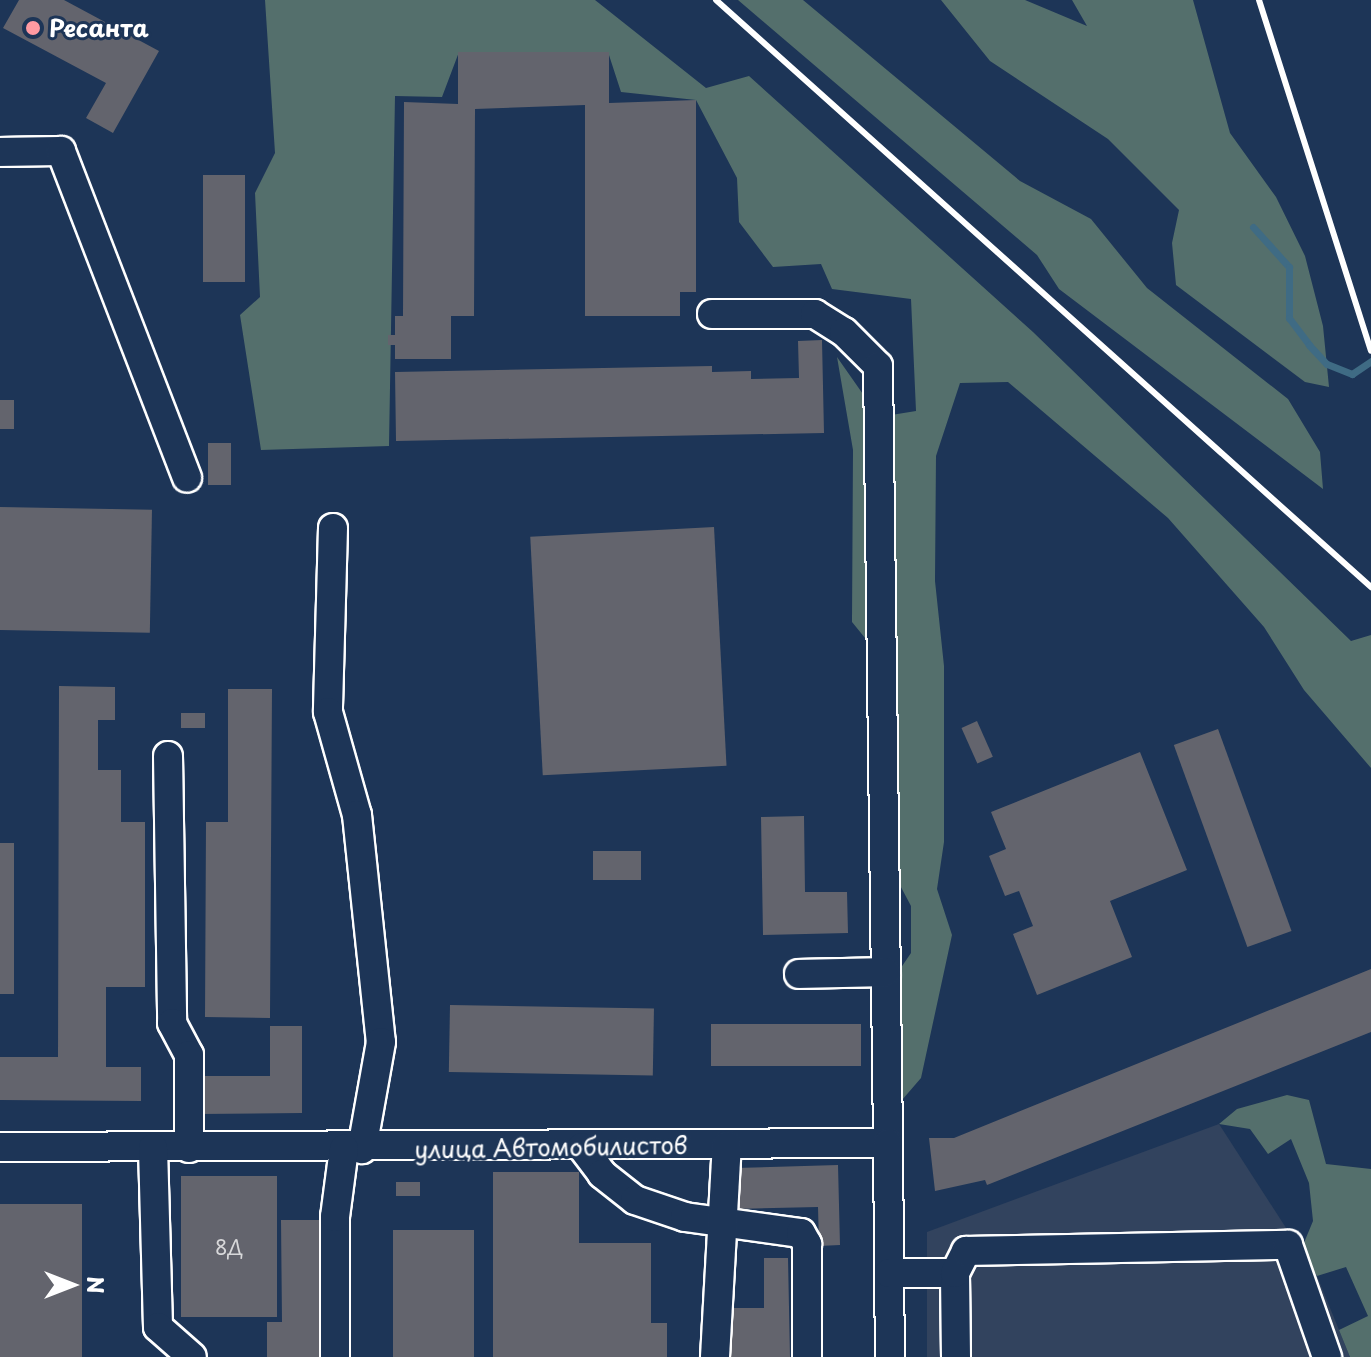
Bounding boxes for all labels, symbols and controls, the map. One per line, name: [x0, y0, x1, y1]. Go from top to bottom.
place label: Ресанта: [49, 14, 149, 42]
marker: Ресанта: [24, 19, 42, 37]
street label: улица Автомобилистов: [414, 1130, 688, 1164]
house number: 8Д: [215, 1235, 243, 1259]
north arrow: [32, 1245, 112, 1325]
text: N: [80, 1276, 113, 1294]

